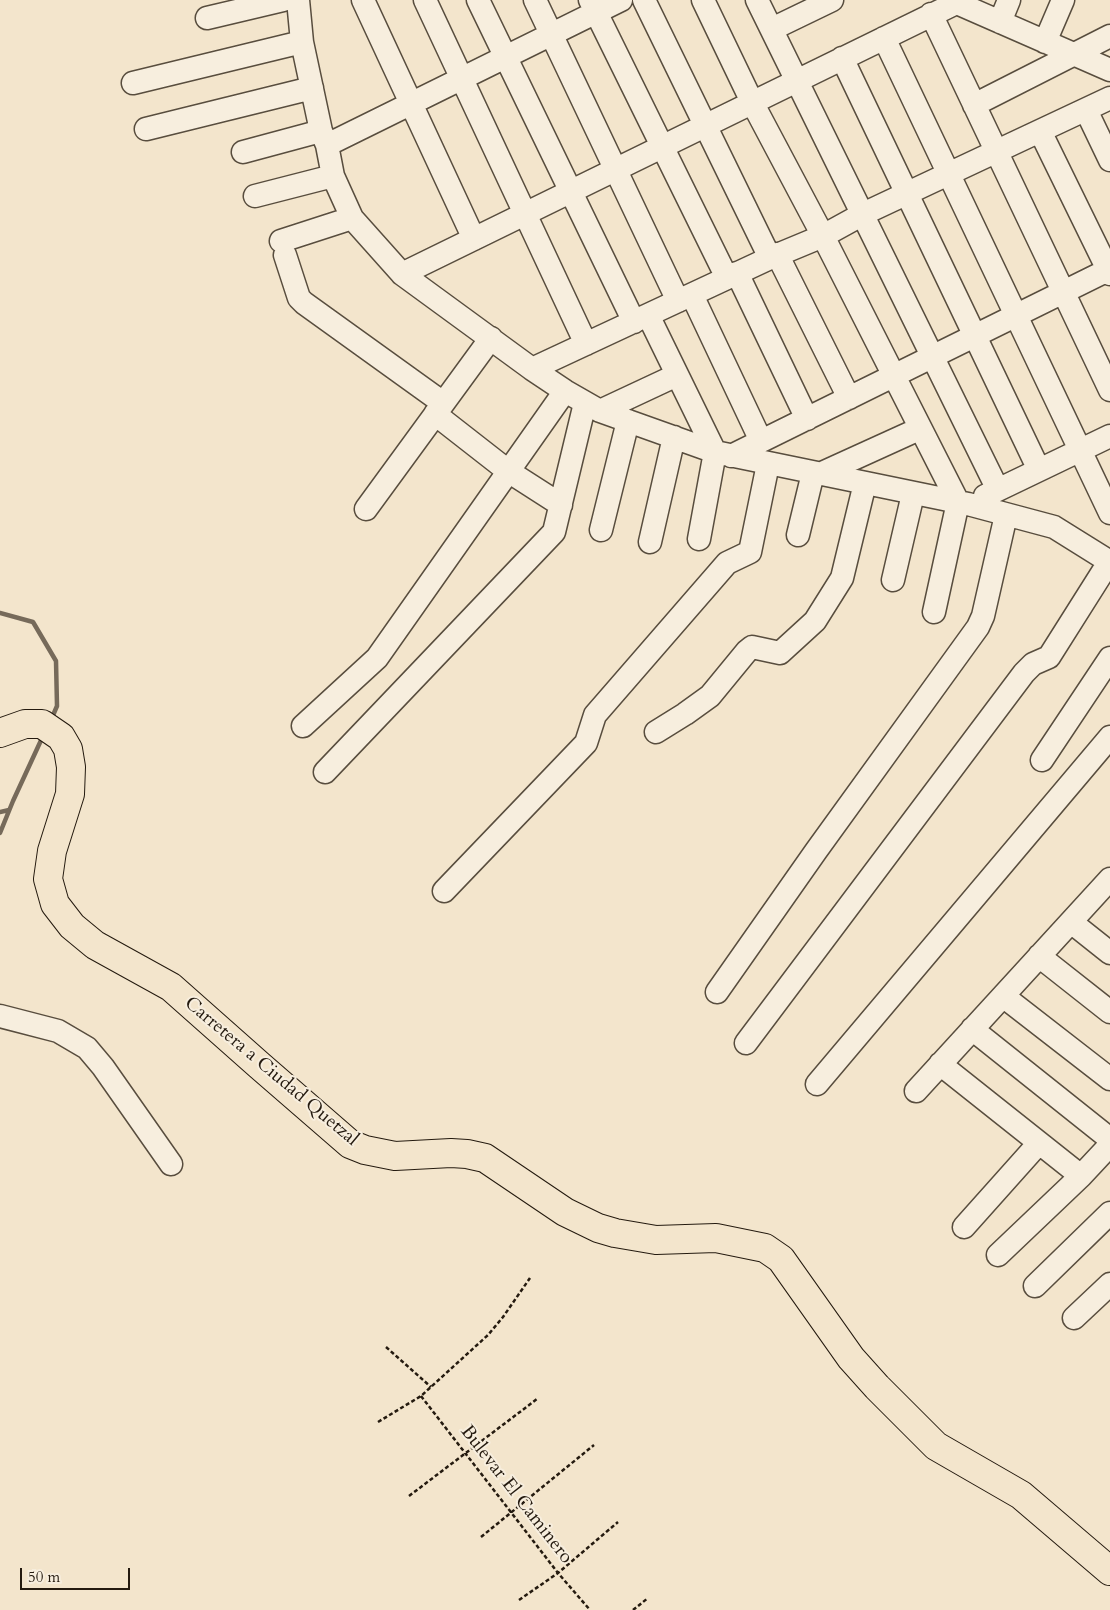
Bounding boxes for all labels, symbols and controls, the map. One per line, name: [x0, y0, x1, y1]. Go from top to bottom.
street label: Carretera a Ciudad Quetzal: [179, 992, 363, 1152]
street label: Bulevar El Caminero: [455, 1421, 577, 1569]
scale bar: [22, 1558, 132, 1590]
text: 50 m: [28, 1567, 60, 1587]

